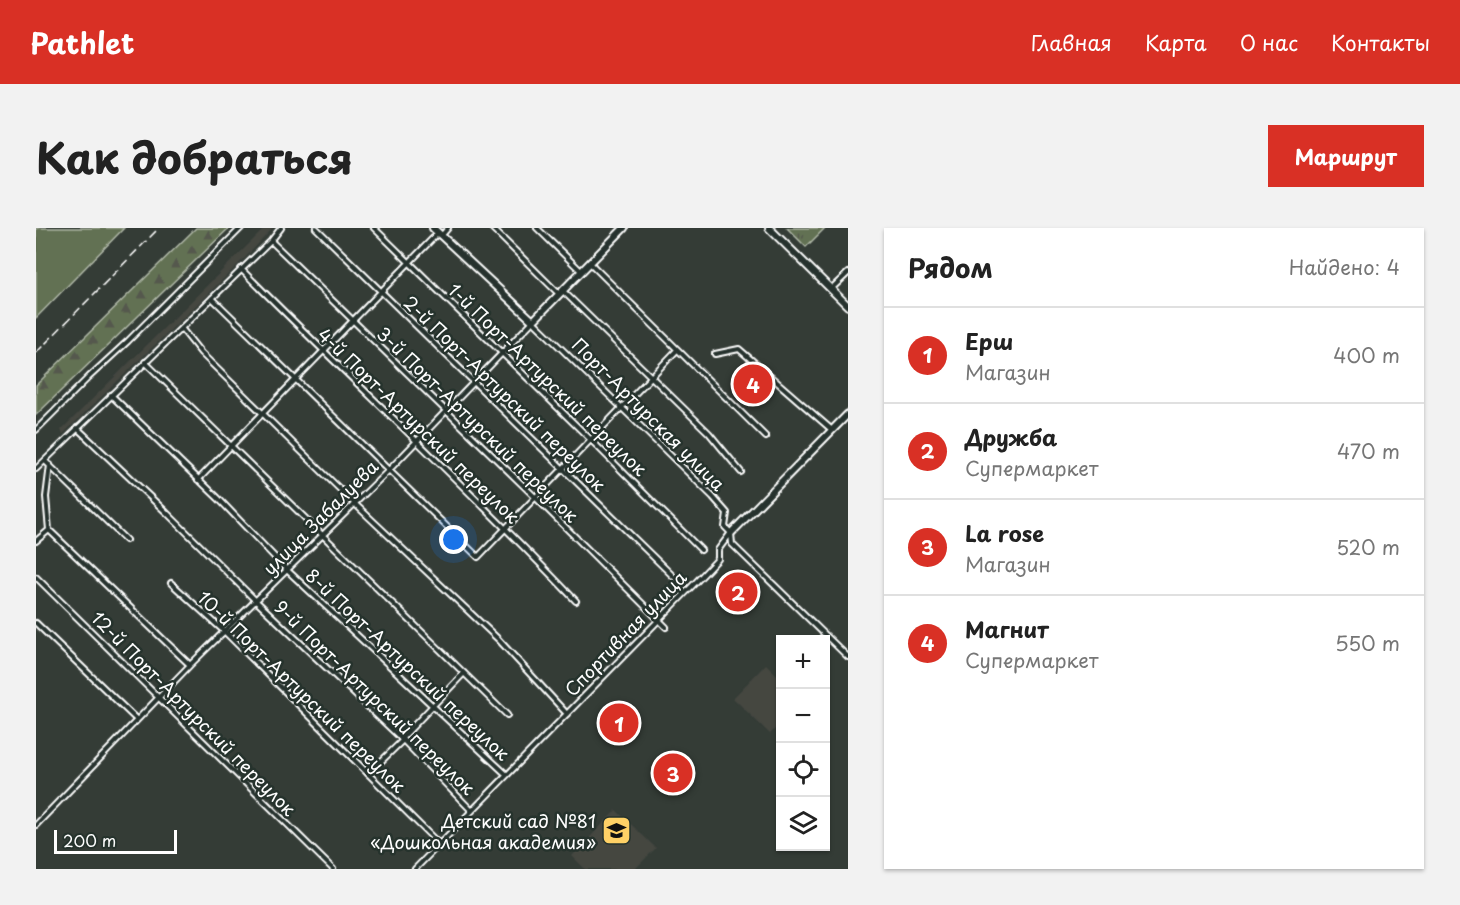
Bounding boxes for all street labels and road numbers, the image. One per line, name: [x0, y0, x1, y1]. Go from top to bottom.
street label: 1-й Порт-Артурский переулок: [442, 276, 654, 482]
street label: 2-й Порт-Артурский переулок: [398, 289, 612, 497]
street label: 3-й Порт-Артурский переулок: [371, 320, 585, 528]
street label: 4-й Порт-Артурский переулок: [312, 321, 526, 529]
street label: Порт-Артурская улица: [566, 331, 732, 497]
street label: улица Забалуева: [256, 453, 384, 581]
street label: 8-й Порт-Артурский переулок: [300, 562, 516, 766]
street label: Спортивная улица: [558, 564, 693, 702]
street label: 10-й Порт-Артурский переулок: [192, 584, 413, 798]
street label: 9-й Порт-Артурский переулок: [269, 594, 482, 801]
street label: 12-й Порт-Артурский переулок: [85, 604, 303, 822]

